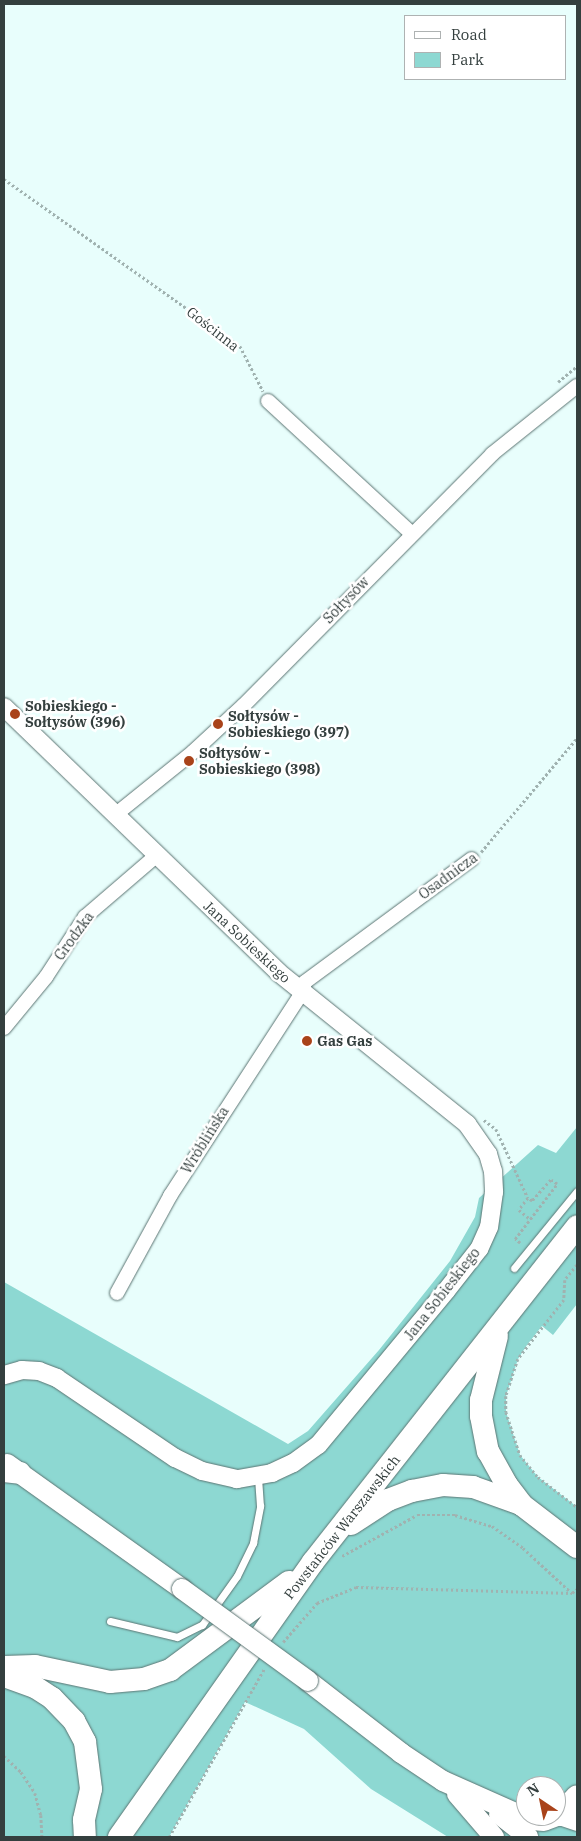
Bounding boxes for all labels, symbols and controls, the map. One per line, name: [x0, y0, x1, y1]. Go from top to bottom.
legend: [404, 15, 566, 80]
text: Road: [451, 25, 487, 44]
text: Park: [451, 50, 484, 69]
street label: Gościnna: [183, 303, 243, 355]
street label: Sołtysów: [320, 573, 372, 627]
place label: Sobieskiego - Sołtysów (396): [25, 698, 125, 730]
marker: Sobieskiego - Sołtysów (396): [9, 708, 21, 720]
place label: Sołtysów - Sobieskiego (397): [228, 708, 349, 740]
marker: Sołtysów - Sobieskiego (397): [212, 718, 224, 730]
place label: Sołtysów - Sobieskiego (398): [199, 745, 320, 778]
marker: Sołtysów - Sobieskiego (398): [183, 755, 195, 767]
street label: Osadnicza: [415, 849, 481, 903]
street label: Jana Sobieskiego: [200, 897, 294, 987]
street label: Grodzka: [51, 909, 97, 963]
place label: Gas Gas: [317, 1033, 372, 1049]
marker: Gas Gas: [301, 1035, 313, 1047]
street label: Wróblińska: [178, 1103, 232, 1177]
street label: Jana Sobieskiego: [401, 1244, 483, 1344]
street label: Powstańców Warszawskich: [280, 1452, 404, 1602]
north arrow: [516, 1776, 566, 1826]
text: N: [524, 1779, 543, 1800]

